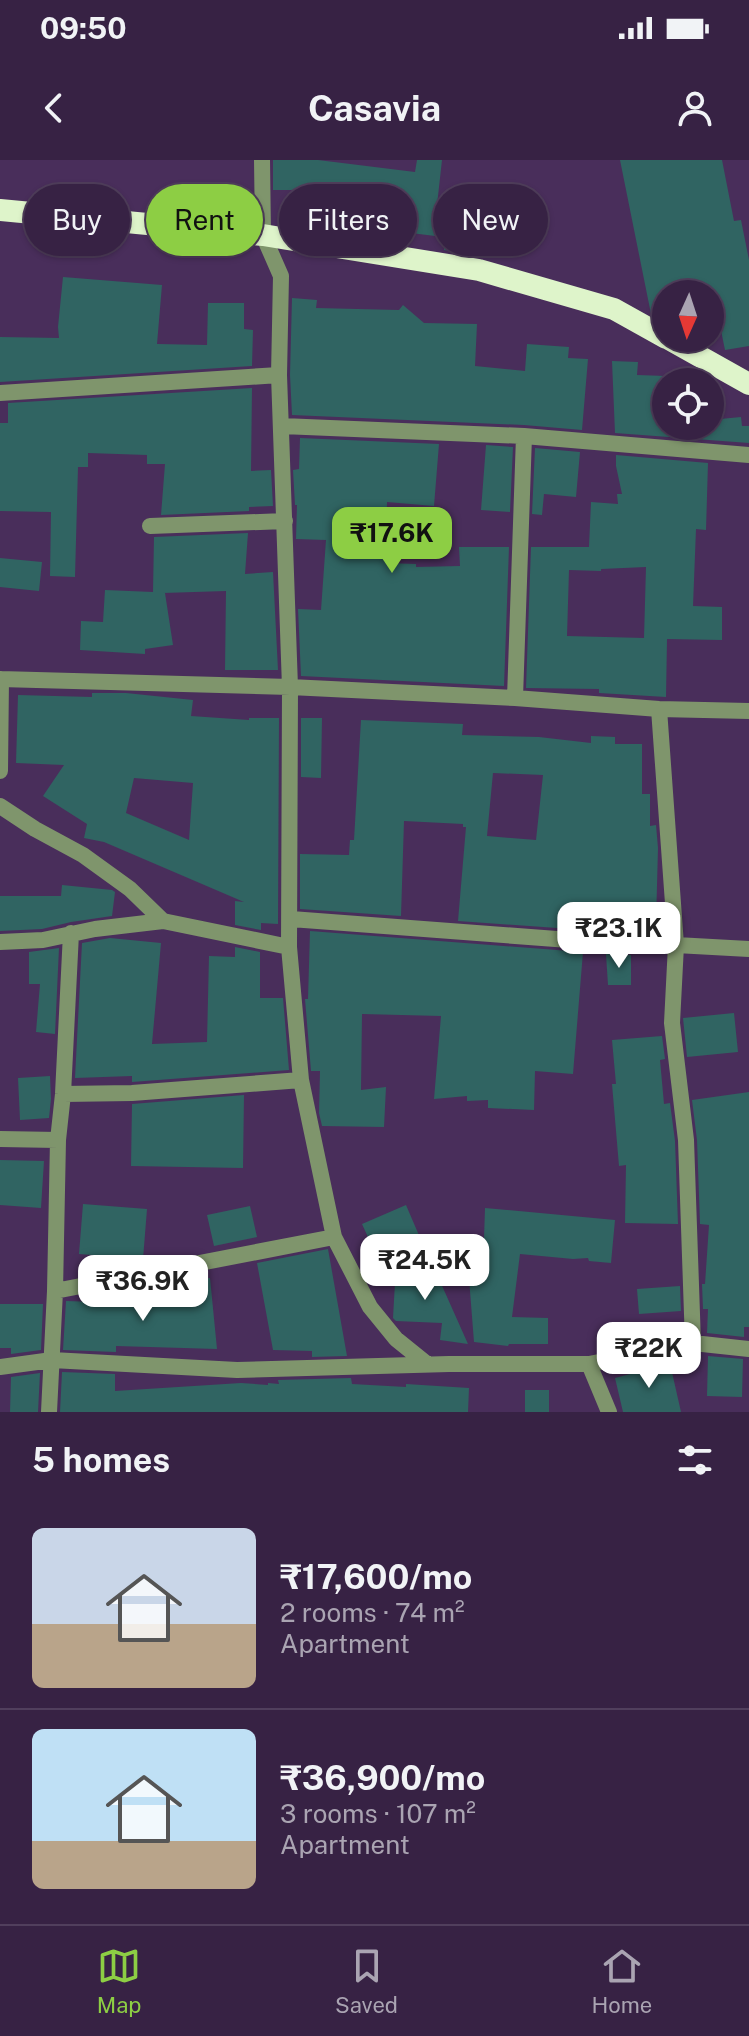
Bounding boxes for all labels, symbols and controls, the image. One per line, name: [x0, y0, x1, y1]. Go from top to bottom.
text: 09:50: [40, 10, 127, 46]
icon: back: [32, 86, 76, 130]
icon: person: [673, 86, 717, 130]
text: Casavia: [308, 87, 441, 129]
chip: Buy: [24, 184, 130, 256]
chip: Rent: [146, 184, 263, 256]
chip: Filters: [279, 184, 417, 256]
chip: New: [433, 184, 548, 256]
north arrow: [652, 280, 724, 352]
map controls: [652, 280, 724, 440]
button: locate: [652, 368, 724, 440]
pin: ₹17.6K: [327, 507, 457, 575]
text: ₹17.6K: [350, 517, 434, 548]
pin: ₹23.1K: [554, 902, 684, 970]
text: ₹23.1K: [575, 912, 663, 943]
pin: ₹24.5K: [360, 1234, 490, 1302]
text: ₹24.5K: [378, 1244, 472, 1275]
pin: ₹36.9K: [78, 1255, 208, 1323]
text: ₹36.9K: [96, 1265, 190, 1296]
pin: ₹22K: [602, 1322, 696, 1390]
text: ₹22K: [615, 1332, 683, 1363]
icon: filters: [673, 1438, 717, 1482]
text: 5 homes: [32, 1440, 170, 1480]
text: ₹17,600/mo: [280, 1557, 472, 1597]
icon: home: [96, 1560, 192, 1656]
text: 2 rooms · 74 m²: [280, 1597, 465, 1628]
text: Apartment: [280, 1628, 410, 1659]
text: ₹36,900/mo: [280, 1758, 485, 1798]
icon: home: [96, 1761, 192, 1857]
text: 3 rooms · 107 m²: [280, 1798, 476, 1829]
text: Apartment: [280, 1829, 410, 1860]
tab: Map: [97, 1944, 141, 2018]
tab: Saved: [335, 1944, 398, 2018]
tab: Home: [592, 1944, 652, 2018]

